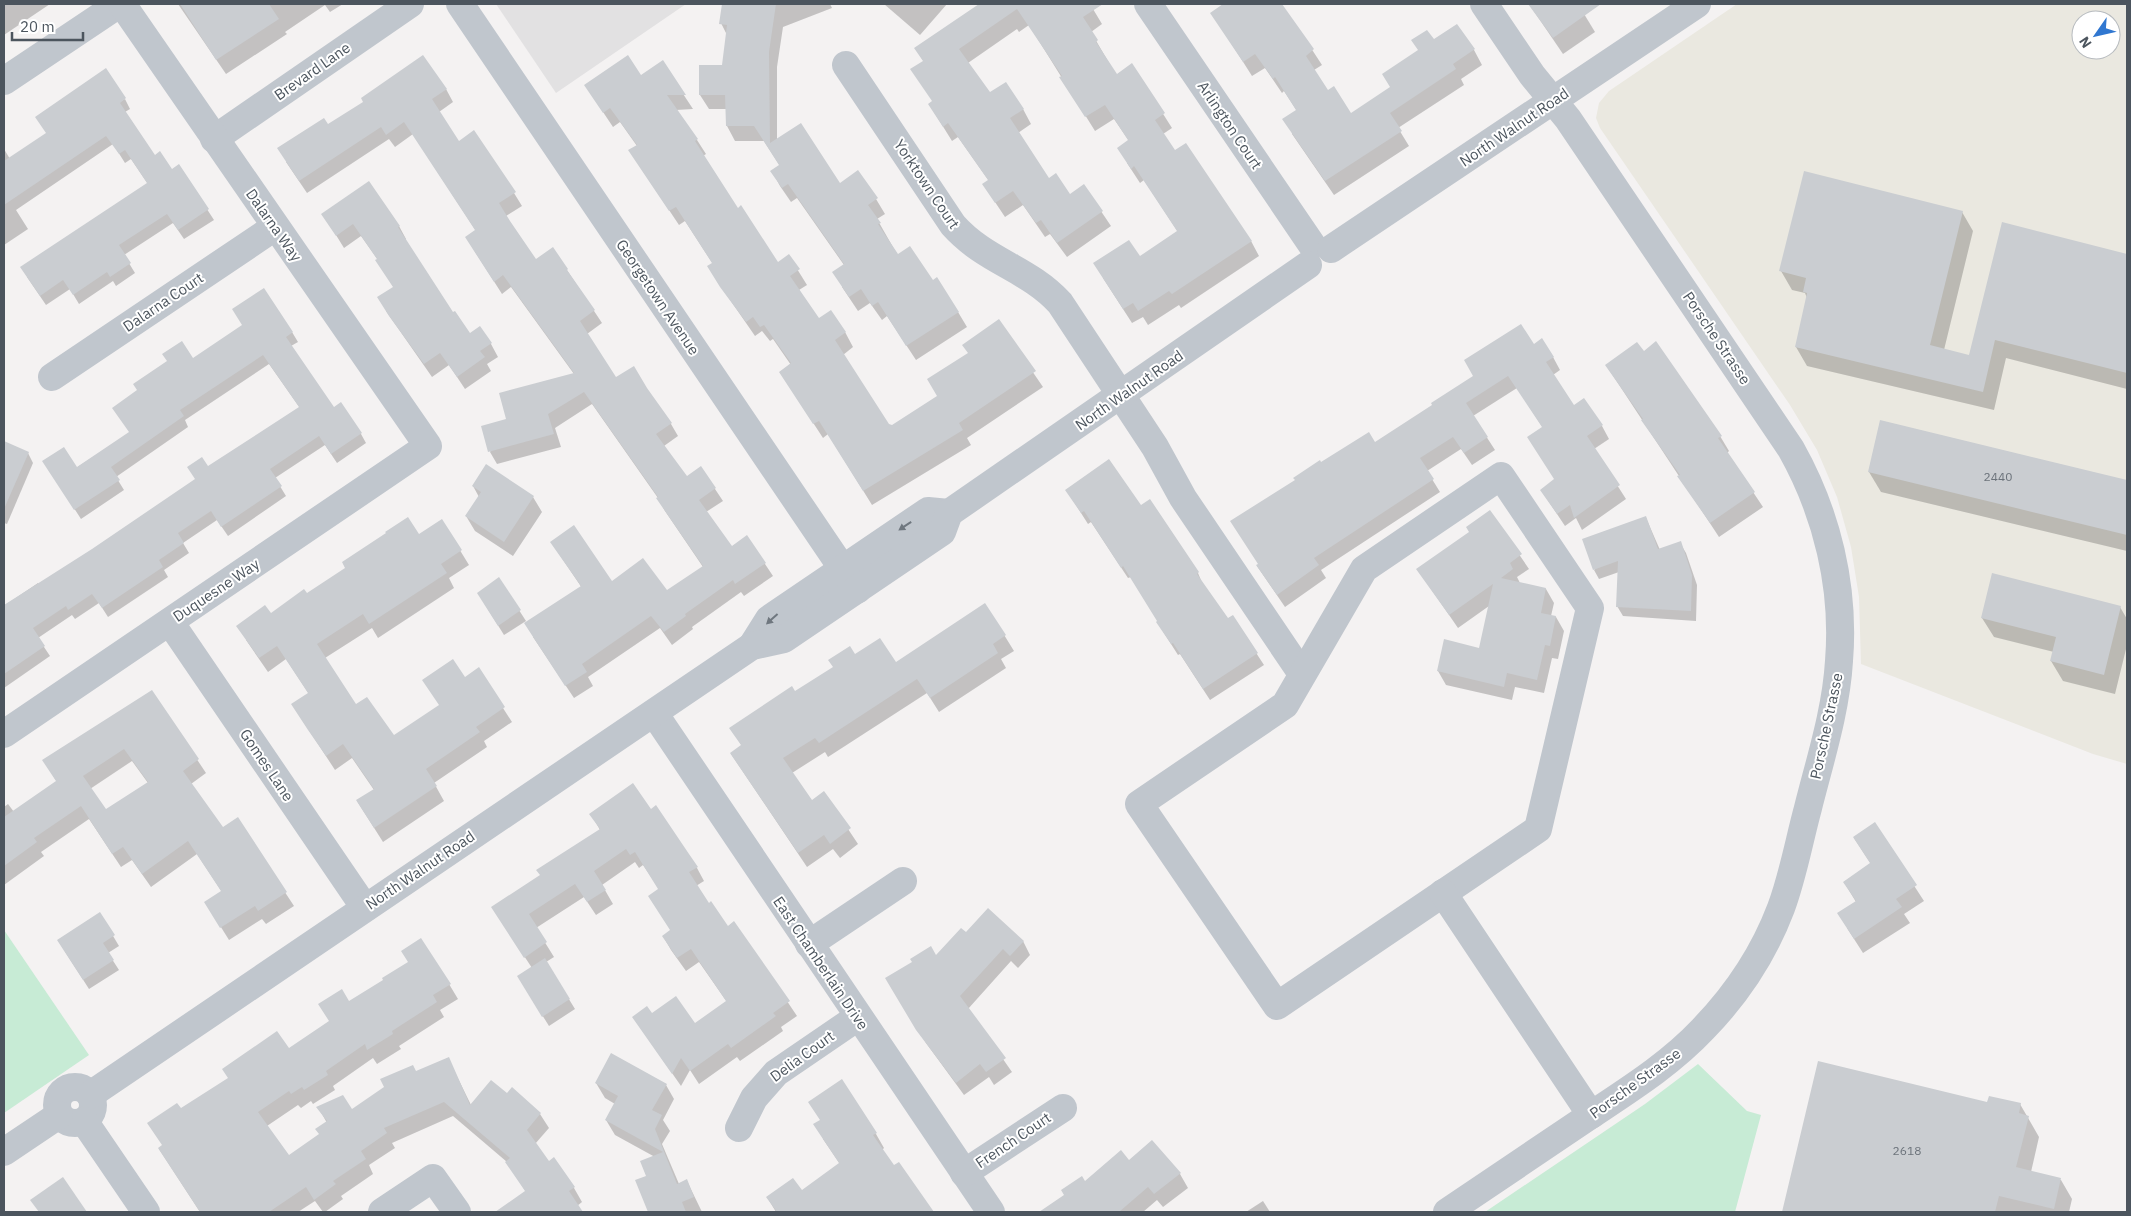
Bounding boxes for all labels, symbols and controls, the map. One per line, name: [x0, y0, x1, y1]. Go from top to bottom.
scale bar: [12, 10, 84, 42]
north arrow: [2071, 10, 2121, 60]
text: 20 m: [20, 17, 55, 36]
text: N: [2075, 33, 2096, 52]
street label: Brevard Lane: [270, 38, 354, 104]
street label: Arlington Court: [1194, 77, 1266, 173]
street label: North Walnut Road: [1456, 83, 1572, 171]
street label: Yorktown Court: [890, 136, 964, 232]
street label: Dalarna Way: [242, 185, 306, 265]
street label: Georgetown Avenue: [612, 236, 704, 358]
street label: Dalarna Court: [119, 268, 207, 336]
street label: Porsche Strasse: [1679, 288, 1755, 388]
street label: North Walnut Road: [1071, 346, 1187, 434]
house number: 2440: [1984, 469, 2012, 484]
one-way arrow: [899, 521, 912, 531]
street label: Duquesne Way: [169, 554, 263, 626]
one-way arrow: [766, 613, 778, 625]
street label: Porsche Strasse: [1805, 671, 1847, 781]
street label: Gomes Lane: [236, 725, 298, 805]
street label: North Walnut Road: [362, 826, 478, 914]
street label: East Chamberlain Drive: [769, 893, 873, 1033]
street label: Delia Court: [766, 1026, 838, 1086]
street label: Porsche Strasse: [1586, 1044, 1684, 1122]
street label: French Court: [972, 1108, 1054, 1172]
house number: 2618: [1893, 1143, 1921, 1158]

